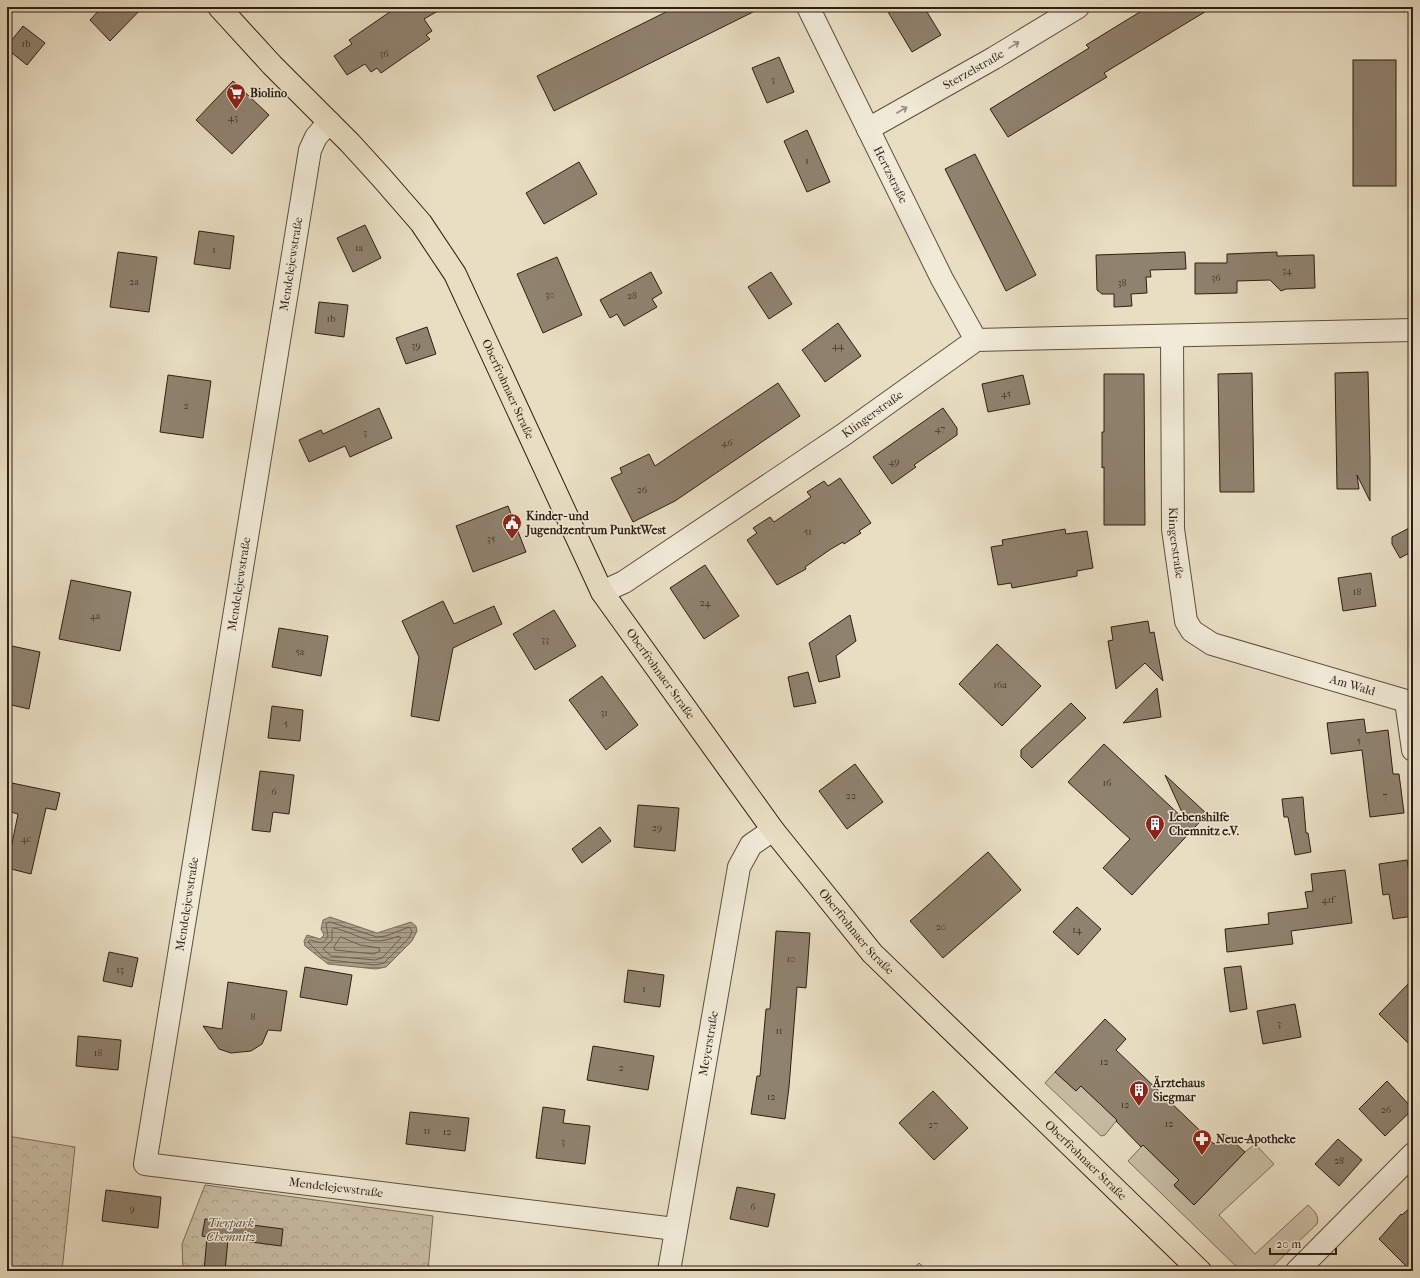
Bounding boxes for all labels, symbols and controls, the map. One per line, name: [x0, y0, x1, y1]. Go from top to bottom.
house number: 1b: [22, 38, 30, 50]
one-way arrow: [1008, 41, 1020, 49]
street label: Sterzelstraße: [940, 47, 1007, 92]
house number: 36: [379, 48, 389, 60]
house number: 3: [771, 74, 775, 86]
supermarket icon: Biolino: [225, 82, 247, 110]
place label: Biolino: [250, 86, 287, 100]
one-way arrow: [896, 106, 908, 113]
house number: 43: [228, 112, 238, 124]
street label: Hertzstraße: [871, 144, 911, 206]
house number: 1: [805, 155, 809, 167]
street label: Mendelejewstraße: [277, 216, 305, 312]
house number: 1a: [355, 242, 363, 254]
house number: 1: [212, 244, 216, 256]
house number: 34: [1282, 265, 1293, 277]
house number: 36: [1211, 272, 1221, 284]
house number: 2a: [129, 276, 139, 288]
house number: 38: [1117, 277, 1127, 289]
house number: 30: [545, 289, 555, 301]
house number: 28: [627, 290, 637, 302]
house number: 1b: [327, 313, 335, 325]
street label: Oberfrohnaer Straße: [479, 337, 537, 441]
house number: 39: [411, 340, 421, 352]
house number: 44: [832, 340, 845, 352]
street label: Klingerstraße: [839, 387, 906, 441]
house number: 45: [1001, 388, 1011, 400]
house number: 2: [183, 400, 189, 412]
house number: 47: [935, 423, 945, 435]
house number: 3: [363, 427, 367, 439]
house number: 46: [721, 437, 733, 449]
house number: 49: [888, 456, 900, 468]
house number: 26: [637, 484, 648, 496]
street label: Klingerstraße: [1166, 507, 1187, 580]
place label: Kinder- und Jugendzentrum PunktWest: [524, 509, 667, 538]
public building icon: Kinder- und Jugendzentrum PunktWest: [501, 512, 523, 540]
house number: 51: [804, 526, 812, 538]
house number: 35: [487, 533, 495, 545]
street label: Mendelejewstraße: [225, 536, 253, 632]
house number: 18: [1353, 586, 1361, 598]
house number: 24: [699, 597, 712, 609]
house number: 4a: [90, 610, 101, 622]
street label: Oberfrohnaer Straße: [623, 626, 698, 722]
house number: 33: [541, 634, 549, 646]
house number: 5a: [296, 646, 305, 658]
street label: Am Wald: [1327, 672, 1377, 699]
house number: 16a: [993, 679, 1007, 691]
house number: 31: [600, 707, 608, 719]
house number: 5: [284, 718, 288, 730]
house number: 5: [1357, 735, 1361, 747]
house number: 16: [1103, 777, 1112, 789]
house number: 6: [271, 786, 277, 798]
house number: 22: [846, 790, 856, 802]
house number: 7: [1383, 790, 1388, 802]
place label: Lebenshilfe Chemnitz e.V.: [1169, 810, 1240, 838]
building icon: Lebenshilfe Chemnitz e.V.: [1144, 813, 1166, 841]
house number: 29: [652, 822, 662, 834]
house number: 4c: [21, 833, 32, 845]
street label: Mendelejewstraße: [173, 856, 201, 952]
street label: Oberfrohnaer Straße: [816, 886, 897, 977]
house number: 41f: [1322, 894, 1337, 906]
house number: 20: [936, 921, 946, 933]
house number: 14: [1072, 924, 1083, 936]
house number: 10: [786, 953, 796, 965]
house number: 13: [116, 964, 124, 976]
house number: 1: [642, 983, 646, 995]
street label: Meyerstraße: [696, 1010, 721, 1077]
house number: 8: [250, 1011, 256, 1023]
house number: 3: [1277, 1018, 1281, 1030]
house number: 11: [775, 1025, 783, 1037]
house number: 18: [94, 1047, 102, 1059]
house number: 12: [1100, 1056, 1108, 1068]
house number: 2: [618, 1062, 624, 1074]
place label: Ärztehaus Siegmar: [1152, 1075, 1205, 1105]
building icon: Ärztehaus Siegmar: [1128, 1079, 1150, 1107]
house number: 12: [767, 1091, 775, 1103]
house number: 12: [1121, 1099, 1129, 1111]
house number: 26: [1381, 1104, 1392, 1116]
street label: Oberfrohnaer Straße: [1042, 1117, 1129, 1203]
house number: 12: [1165, 1118, 1173, 1130]
house number: 27: [928, 1119, 938, 1131]
house number: 11: [423, 1125, 431, 1137]
house number: 12: [443, 1126, 451, 1138]
pharmacy icon: Neue-Apotheke: [1191, 1128, 1213, 1156]
place label: Neue-Apotheke: [1216, 1132, 1296, 1147]
house number: 3: [561, 1136, 565, 1148]
house number: 28: [1334, 1155, 1344, 1167]
street label: Mendelejewstraße: [288, 1175, 384, 1200]
house number: 6: [750, 1201, 756, 1213]
house number: 9: [129, 1203, 135, 1215]
park label: Tierpark Chemnitz: [206, 1216, 256, 1244]
scale bar: [1270, 1230, 1336, 1256]
text: 20 m: [1276, 1237, 1301, 1251]

